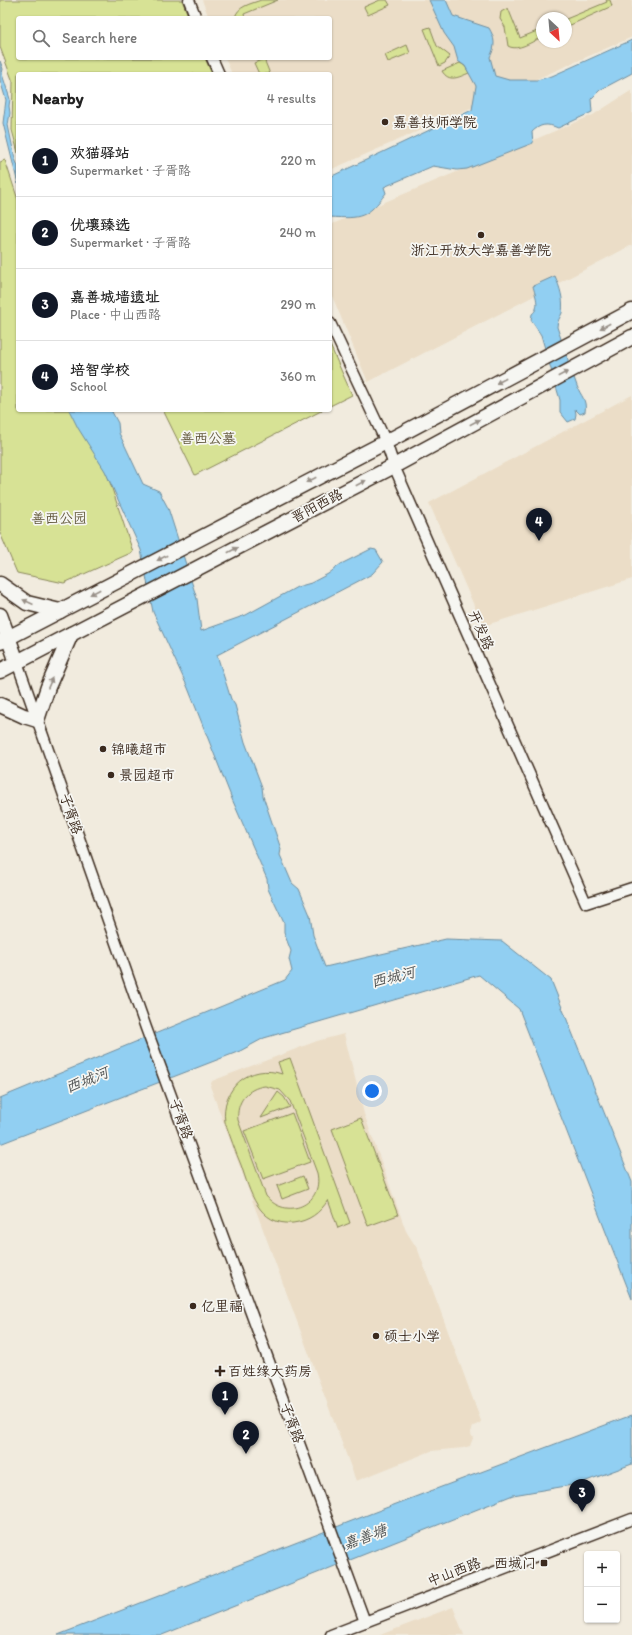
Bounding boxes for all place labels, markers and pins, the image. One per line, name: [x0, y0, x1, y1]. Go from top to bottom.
place label: 嘉善技师学院: [393, 114, 477, 131]
marker: 嘉善技师学院: [380, 117, 390, 127]
marker: 浙江开放大学嘉善学院: [476, 230, 486, 240]
place label: 浙江开放大学嘉善学院: [411, 242, 551, 259]
pin: 4: [526, 508, 552, 541]
place label: 锦曦超市: [111, 741, 167, 758]
marker: 锦曦超市: [98, 744, 108, 754]
place label: 景园超市: [119, 767, 175, 784]
marker: 景园超市: [106, 770, 116, 780]
place label: 亿里福: [201, 1298, 243, 1315]
marker: 亿里福: [188, 1301, 198, 1311]
place label: 硕士小学: [384, 1328, 440, 1345]
marker: 硕士小学: [371, 1331, 381, 1341]
place label: 百姓缘大药房: [228, 1363, 312, 1380]
marker: 百姓缘大药房: [215, 1366, 225, 1376]
pin: 1: [212, 1382, 238, 1415]
pin: 2: [233, 1421, 259, 1454]
pin: 3: [569, 1479, 595, 1512]
place label: 西城门: [494, 1555, 536, 1572]
marker: 西城门: [539, 1558, 549, 1568]

